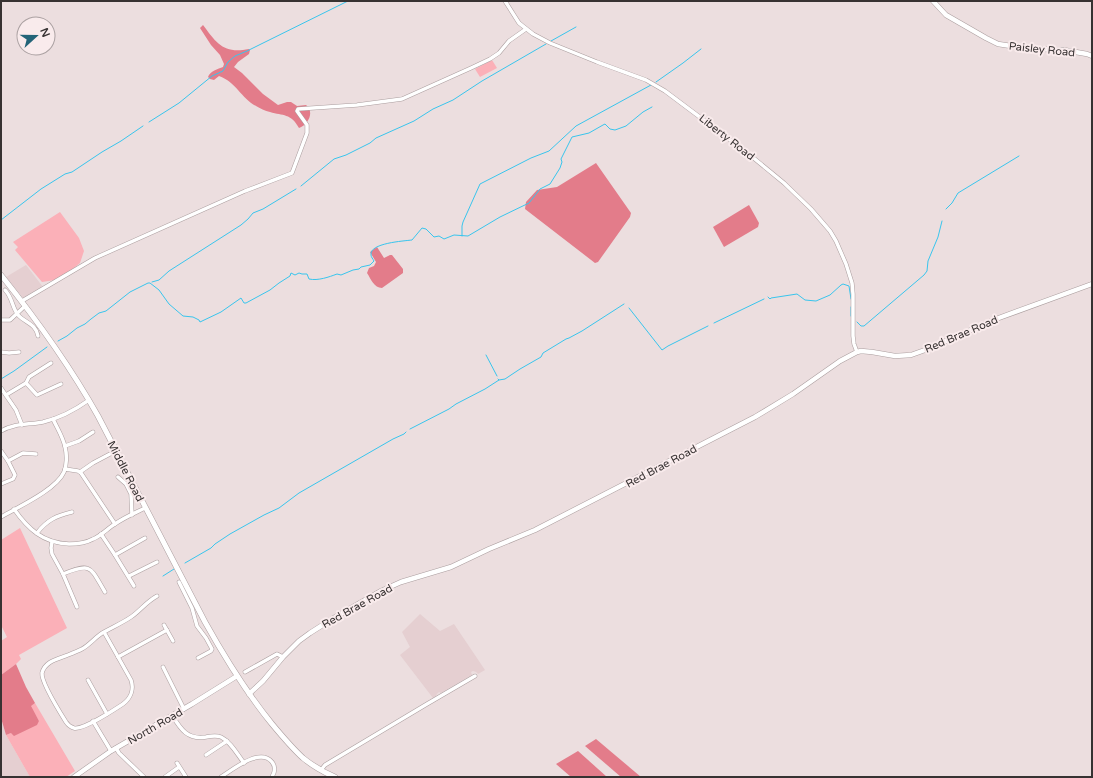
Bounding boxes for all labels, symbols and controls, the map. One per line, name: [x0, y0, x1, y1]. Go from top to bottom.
north arrow: [16, 16, 56, 56]
text: N: [37, 26, 53, 39]
street label: Paisley Road: [1008, 40, 1076, 59]
street label: Liberty Road: [696, 112, 757, 163]
street label: Red Brae Road: [923, 313, 1000, 356]
street label: Middle Road: [105, 439, 146, 504]
street label: Red Brae Road: [624, 442, 699, 491]
street label: Red Brae Road: [320, 582, 395, 631]
street label: North Road: [126, 706, 185, 747]

